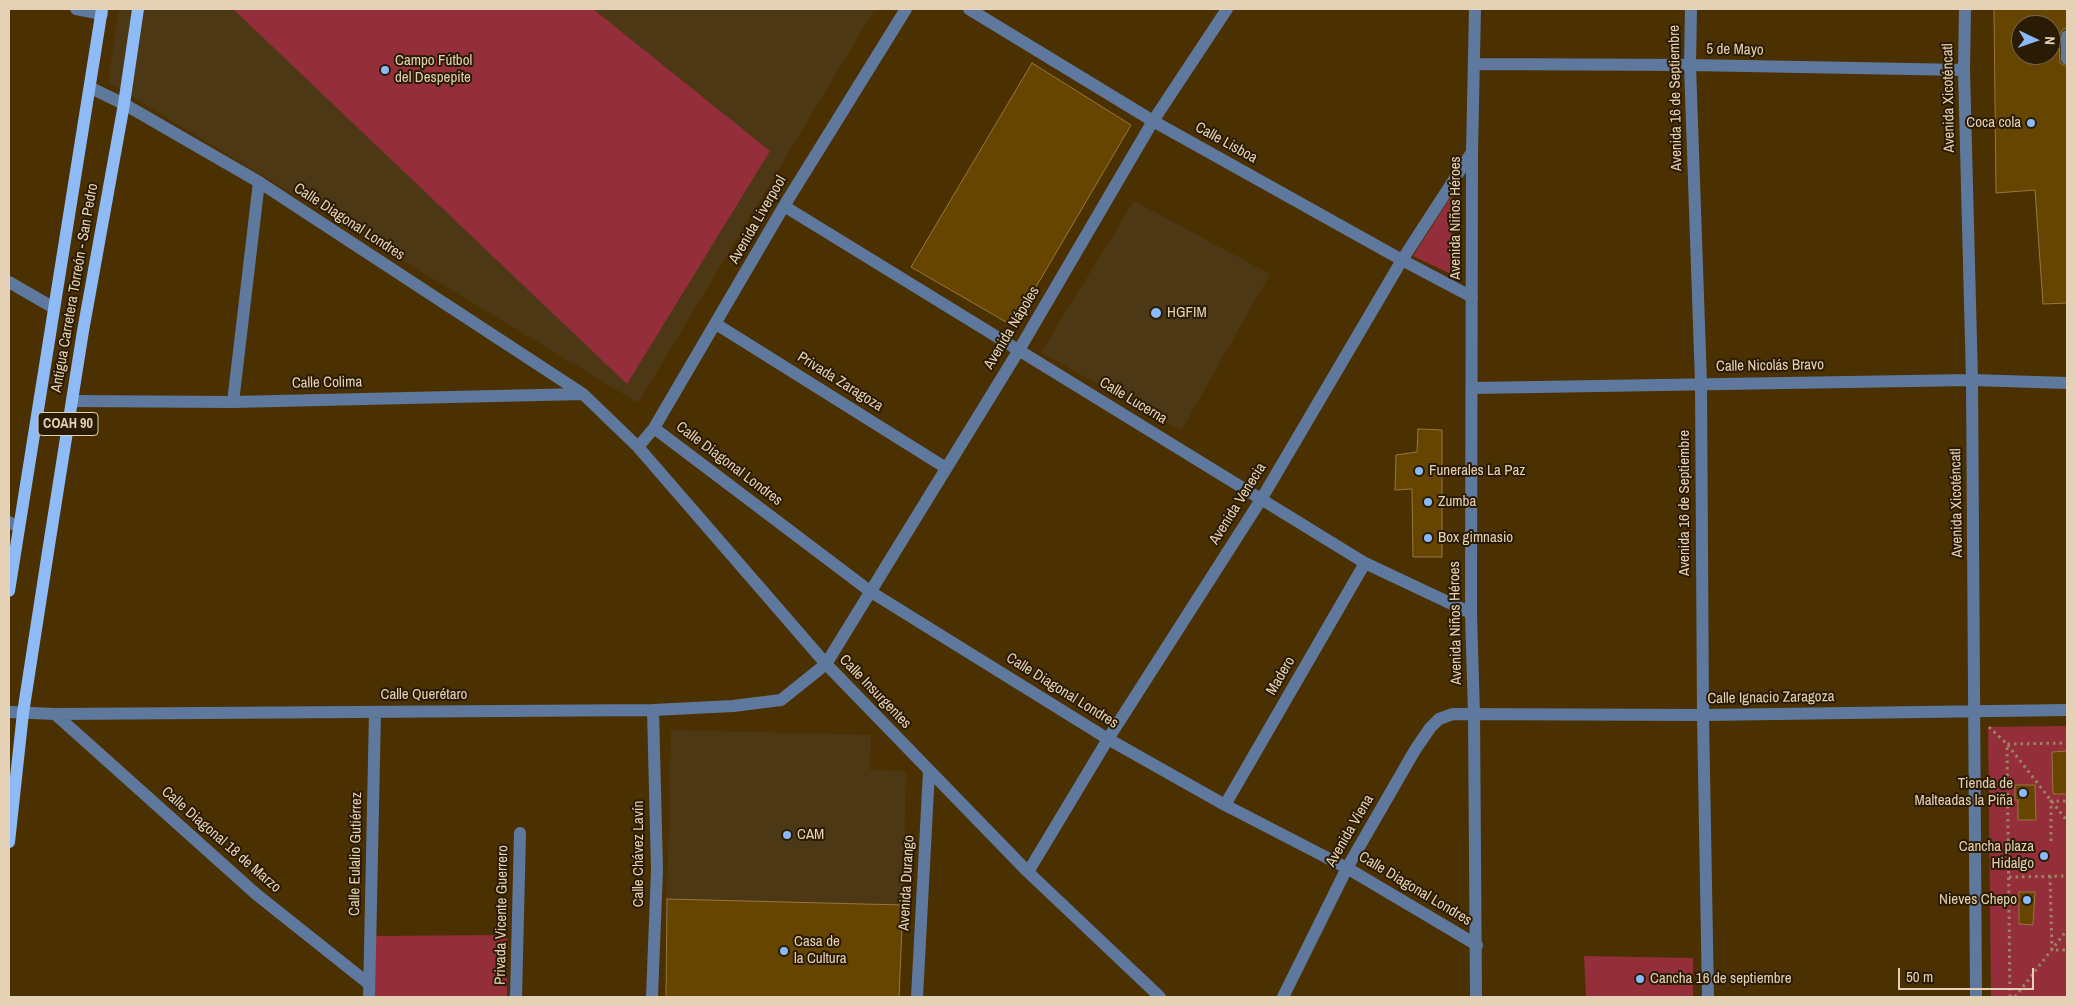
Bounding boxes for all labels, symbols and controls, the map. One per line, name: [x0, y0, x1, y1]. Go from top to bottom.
north arrow: [2011, 15, 2061, 65]
street label: Avenida 16 de Septiembre: [1666, 25, 1686, 171]
text: N: [2041, 36, 2059, 45]
street label: 5 de Mayo: [1706, 41, 1764, 59]
street label: Avenida Xicoténcatl: [1939, 43, 1959, 153]
place label: Campo Fútbol del Despepite: [395, 52, 472, 87]
marker: Campo Fútbol del Despepite: [379, 64, 391, 76]
place label: Coca cola: [1966, 114, 2021, 132]
marker: Coca cola: [2025, 117, 2037, 129]
street label: Calle Lisboa: [1192, 119, 1260, 167]
street label: Avenida Niños Héroes: [1447, 156, 1465, 280]
street label: Avenida Liverpool: [725, 173, 791, 267]
street label: Calle Diagonal Londres: [290, 179, 408, 265]
street label: Antigua Carretera Torreón - San Pedro: [48, 182, 102, 394]
street label: Avenida Nápoles: [980, 283, 1044, 373]
place label: HGFIM: [1167, 304, 1207, 322]
marker: HGFIM: [1149, 306, 1163, 320]
street label: Privada Zaragoza: [794, 348, 886, 416]
street label: Calle Nicolás Bravo: [1716, 356, 1824, 376]
street label: Calle Colima: [292, 373, 362, 393]
street label: Calle Lucerna: [1096, 374, 1170, 428]
road number: COAH 90: [38, 412, 98, 436]
street label: Calle Diagonal Londres: [672, 418, 786, 510]
street label: Avenida 16 de Septiembre: [1676, 430, 1694, 576]
street label: Avenida Xicoténcatl: [1947, 448, 1967, 558]
street label: Avenida Venecia: [1206, 460, 1270, 548]
place label: Funerales La Paz: [1429, 462, 1525, 480]
marker: Funerales La Paz: [1413, 465, 1425, 477]
place label: Zumba: [1438, 493, 1476, 511]
marker: Zumba: [1422, 496, 1434, 508]
place label: Box gimnasio: [1438, 529, 1513, 547]
marker: Box gimnasio: [1422, 532, 1434, 544]
street label: Avenida Niños Héroes: [1446, 561, 1466, 685]
street label: Calle Diagonal Londres: [1003, 649, 1121, 733]
street label: Calle Insurgentes: [835, 651, 915, 733]
street label: Madero: [1263, 653, 1299, 699]
street label: Calle Querétaro: [381, 686, 467, 704]
street label: Calle Ignacio Zaragoza: [1707, 688, 1835, 708]
place label: Tienda de Malteadas la Piña: [1915, 775, 2013, 810]
street label: Calle Diagonal 18 de Marzo: [158, 783, 284, 897]
marker: Tienda de Malteadas la Piña: [2017, 787, 2029, 799]
street label: Calle Eulalio Gutiérrez: [346, 792, 366, 916]
street label: Avenida Viena: [1322, 792, 1378, 870]
street label: Calle Chávez Lavín: [630, 801, 648, 907]
place label: CAM: [797, 826, 824, 844]
marker: CAM: [781, 829, 793, 841]
street label: Avenida Durango: [896, 835, 918, 931]
place label: Cancha plaza Hidalgo: [1959, 838, 2034, 873]
street label: Privada Vicente Guerrero: [492, 845, 512, 985]
street label: Calle Diagonal Londres: [1355, 848, 1475, 930]
marker: Cancha plaza Hidalgo: [2038, 850, 2050, 862]
place label: Nieves Chepo: [1939, 891, 2017, 909]
marker: Nieves Chepo: [2021, 894, 2033, 906]
place label: Casa de la Cultura: [794, 933, 847, 968]
marker: Casa de la Cultura: [778, 945, 790, 957]
scale bar: [1901, 958, 2037, 990]
text: 50 m: [1906, 966, 1933, 987]
place label: Cancha 16 de septiembre: [1650, 970, 1792, 988]
marker: Cancha 16 de septiembre: [1634, 973, 1646, 985]

